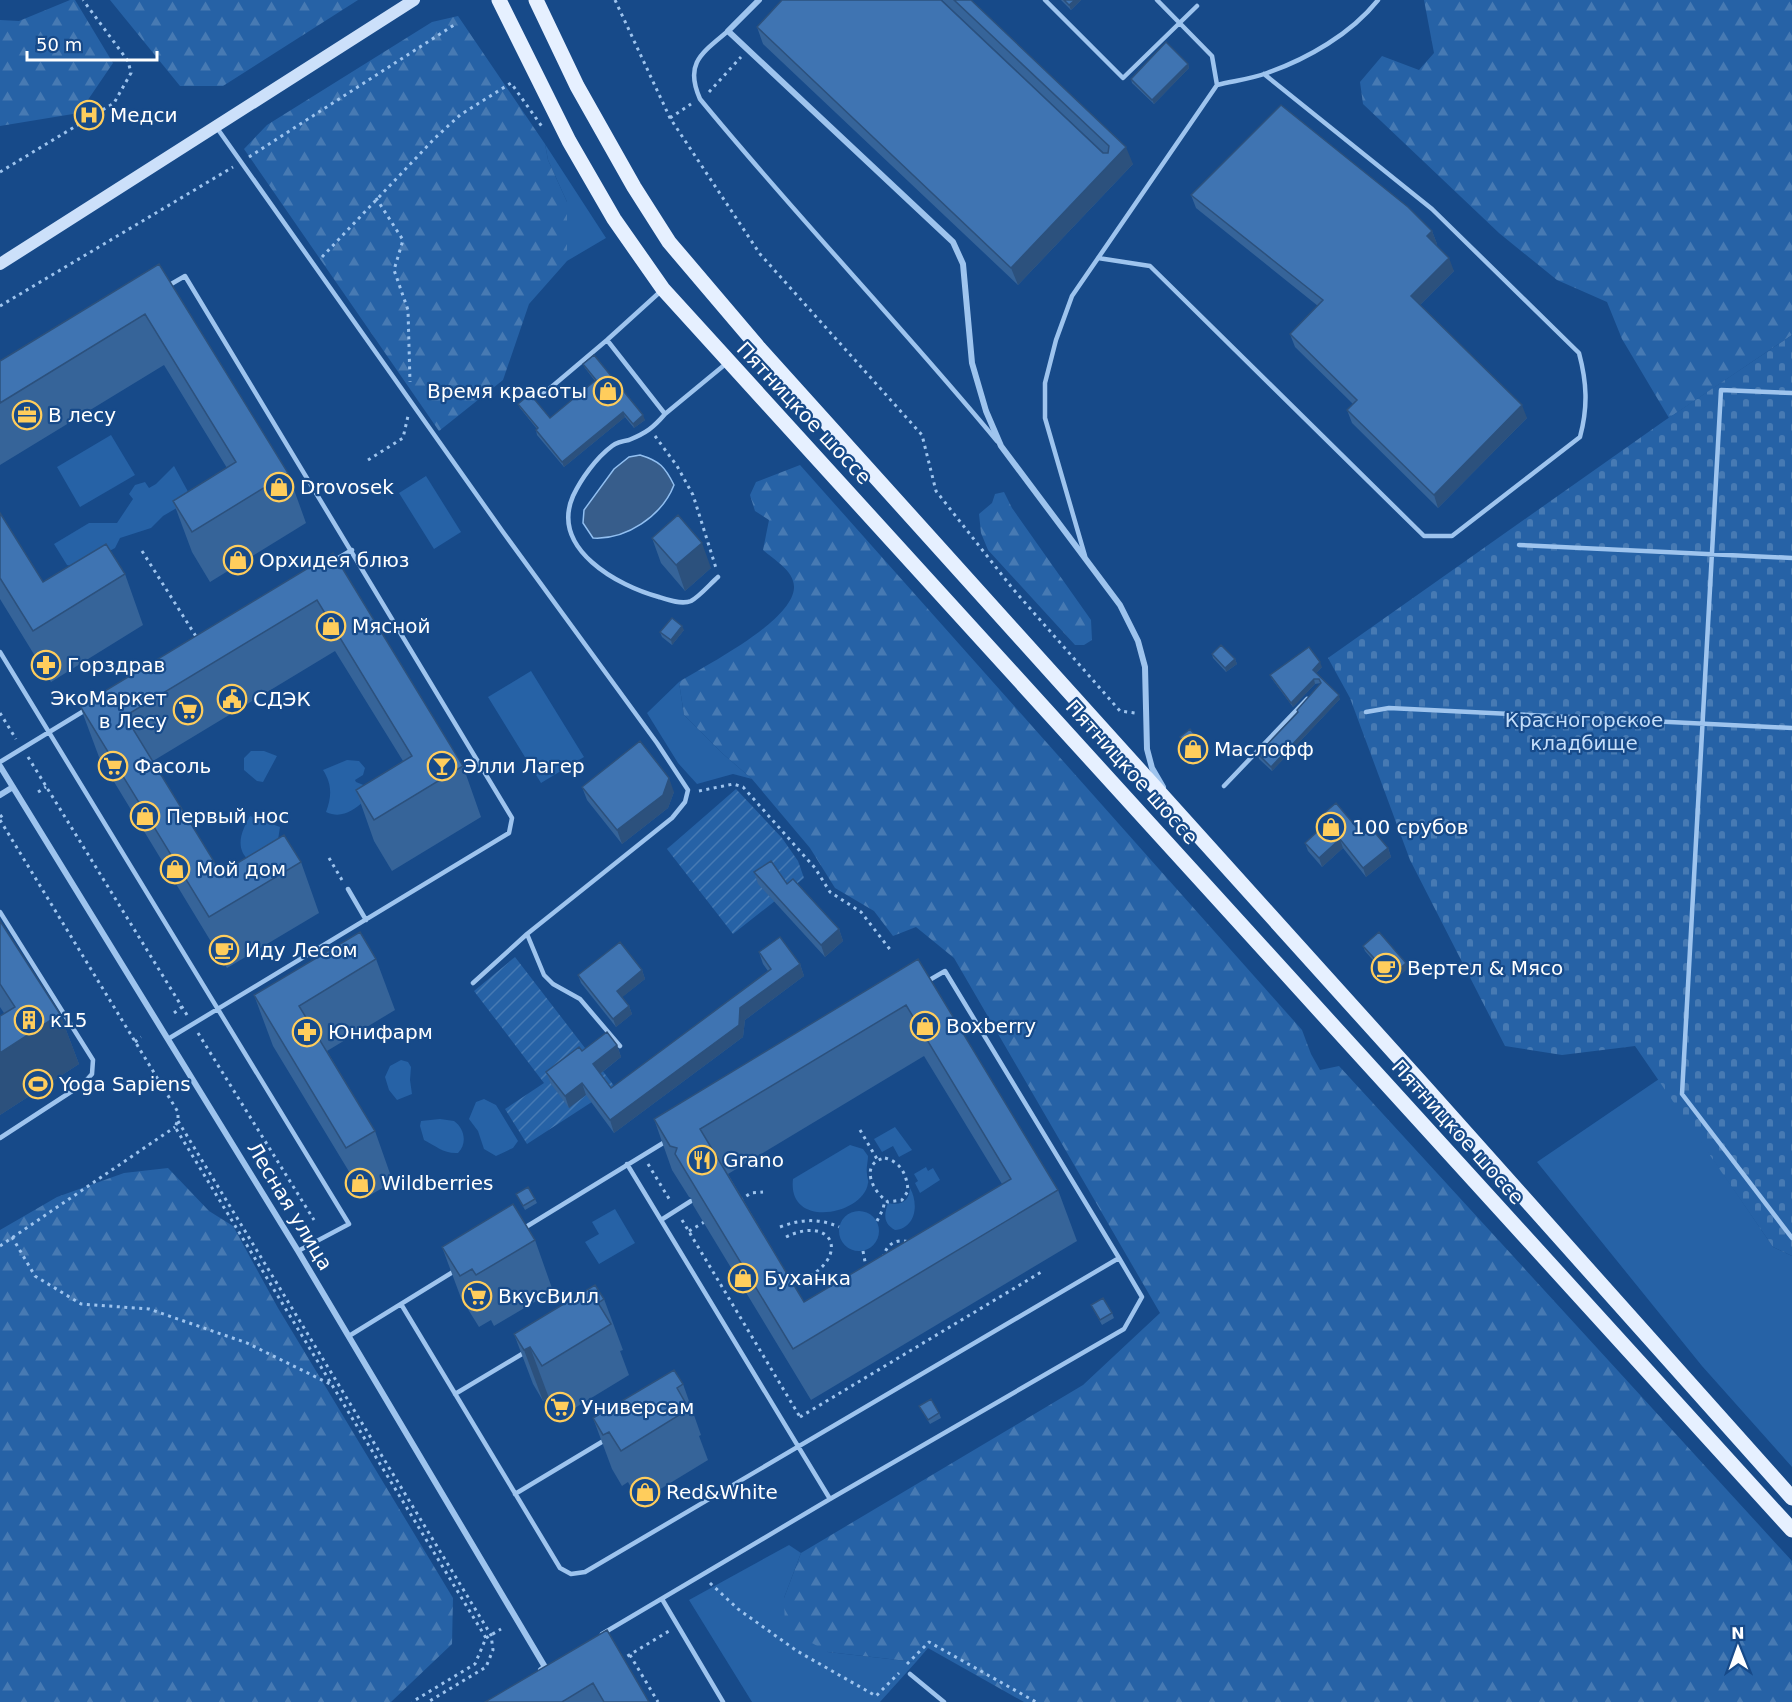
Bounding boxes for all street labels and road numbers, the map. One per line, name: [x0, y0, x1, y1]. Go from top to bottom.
street label: Пятницкое шоссе: [732, 337, 876, 489]
street label: Пятницкое шоссе: [1061, 695, 1203, 849]
street label: Пятницкое шоссе: [1387, 1055, 1529, 1209]
street label: Лесная улица: [242, 1137, 338, 1275]

